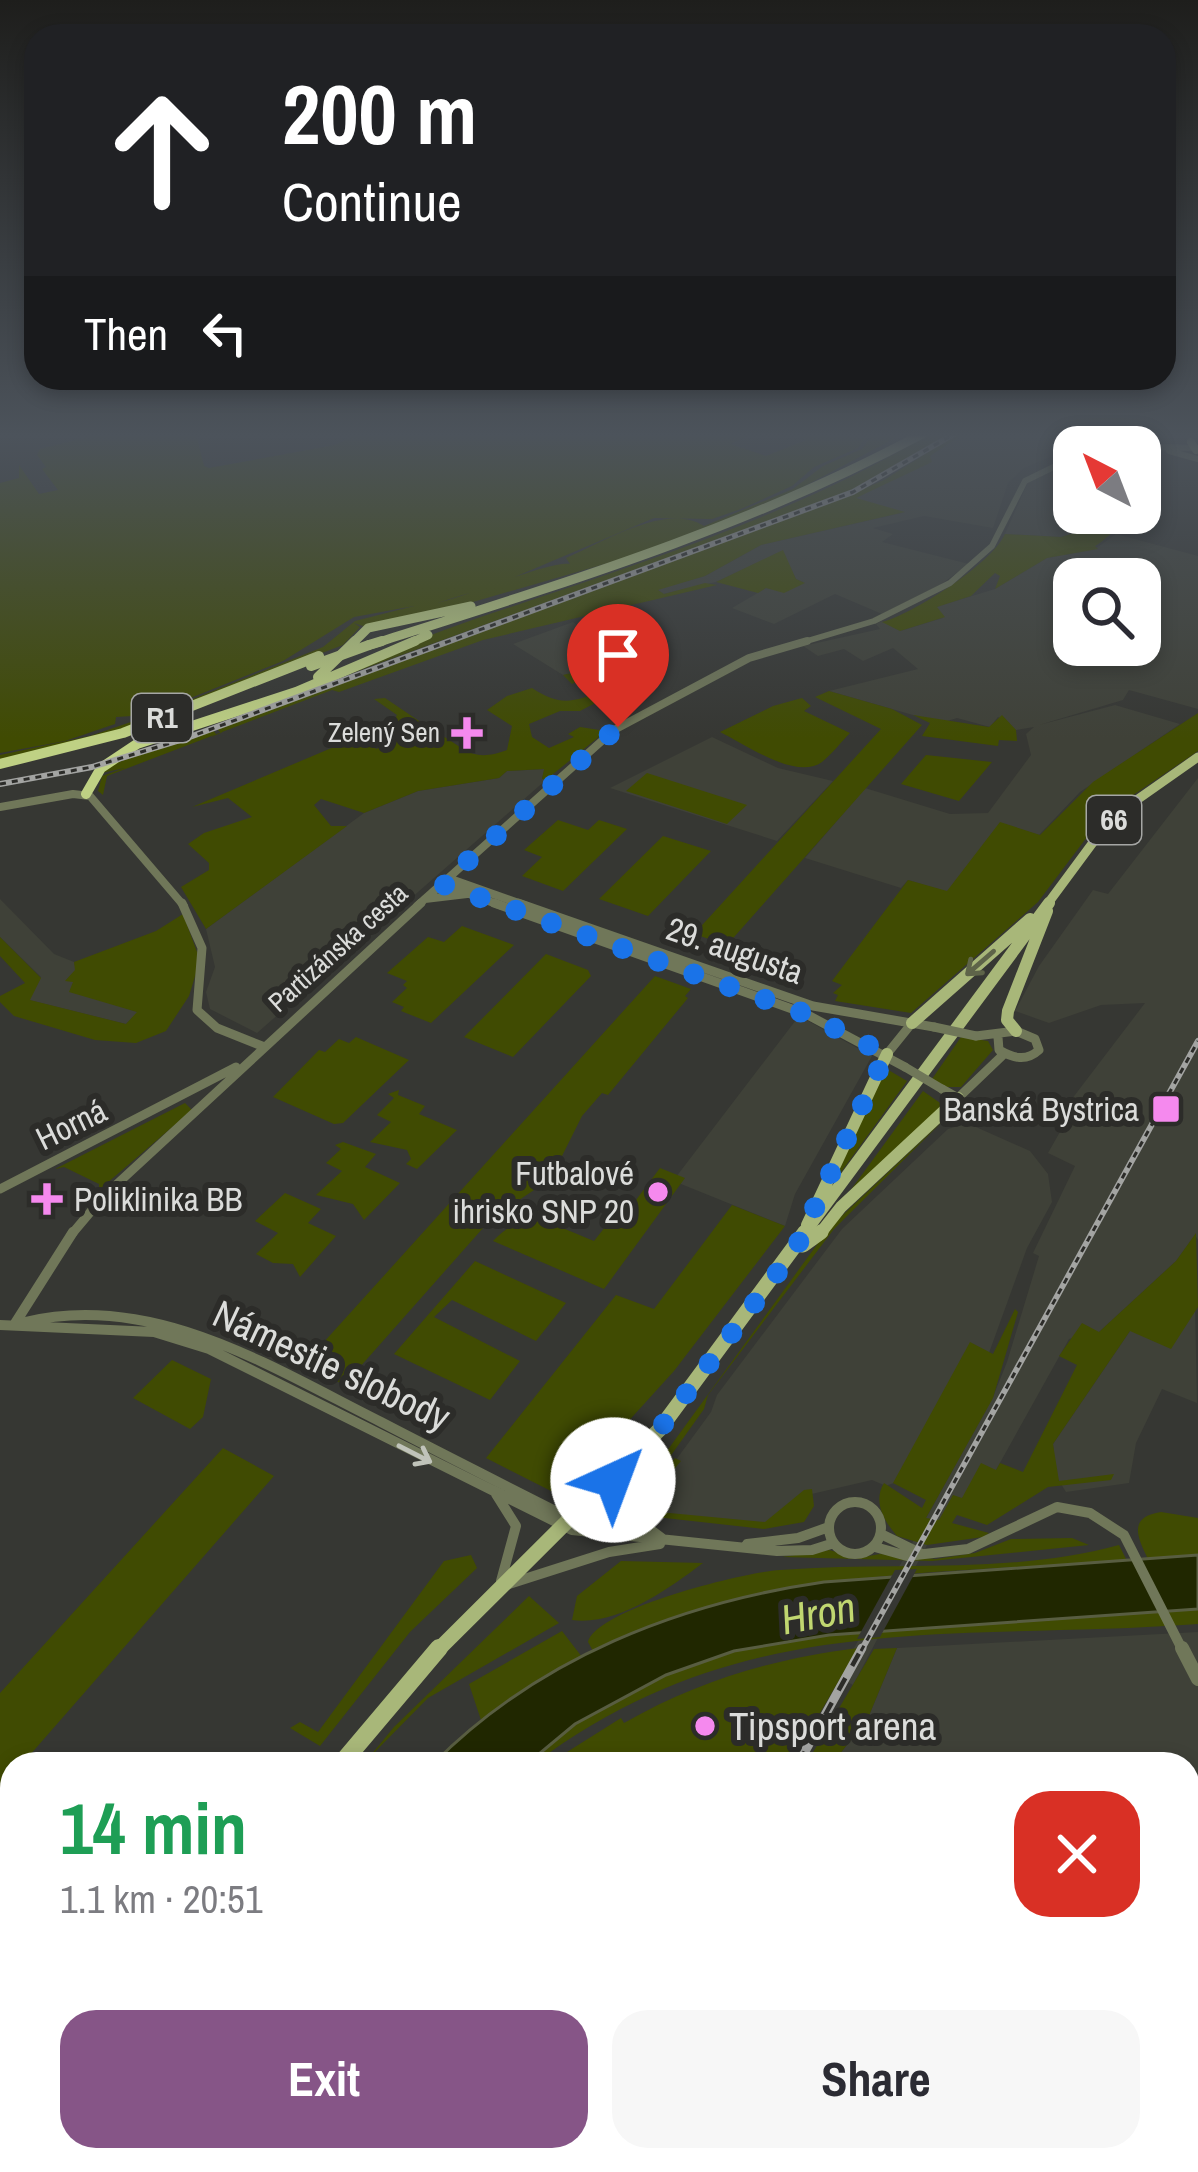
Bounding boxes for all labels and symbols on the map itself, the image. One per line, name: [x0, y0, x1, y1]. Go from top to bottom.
north arrow: [1053, 426, 1161, 534]
pin: [567, 604, 669, 727]
road number: R1: [132, 694, 192, 742]
place label: Zelený Sen: [328, 714, 440, 750]
marker: Zelený Sen: [451, 717, 483, 749]
road number: 66: [1087, 796, 1141, 844]
street label: Partizánska cesta: [260, 875, 415, 1020]
street label: 29. augusta: [661, 906, 809, 994]
one-way arrow: [966, 949, 996, 976]
place label: Banská Bystrica: [943, 1087, 1139, 1131]
street label: Horná: [28, 1088, 114, 1160]
marker: Banská Bystrica: [1150, 1093, 1182, 1125]
place label: Futbalové ihrisko SNP 20: [452, 1151, 634, 1233]
place label: Poliklinika BB: [74, 1177, 242, 1221]
marker: Futbalové ihrisko SNP 20: [645, 1179, 671, 1205]
marker: Poliklinika BB: [31, 1183, 63, 1215]
street label: Námestie slobody: [205, 1287, 459, 1443]
position arrow: [550, 1417, 676, 1543]
one-way arrow: [397, 1443, 433, 1466]
water label: Hron: [776, 1578, 860, 1648]
place label: Tipsport arena: [729, 1700, 937, 1752]
marker: Tipsport arena: [692, 1713, 718, 1739]

